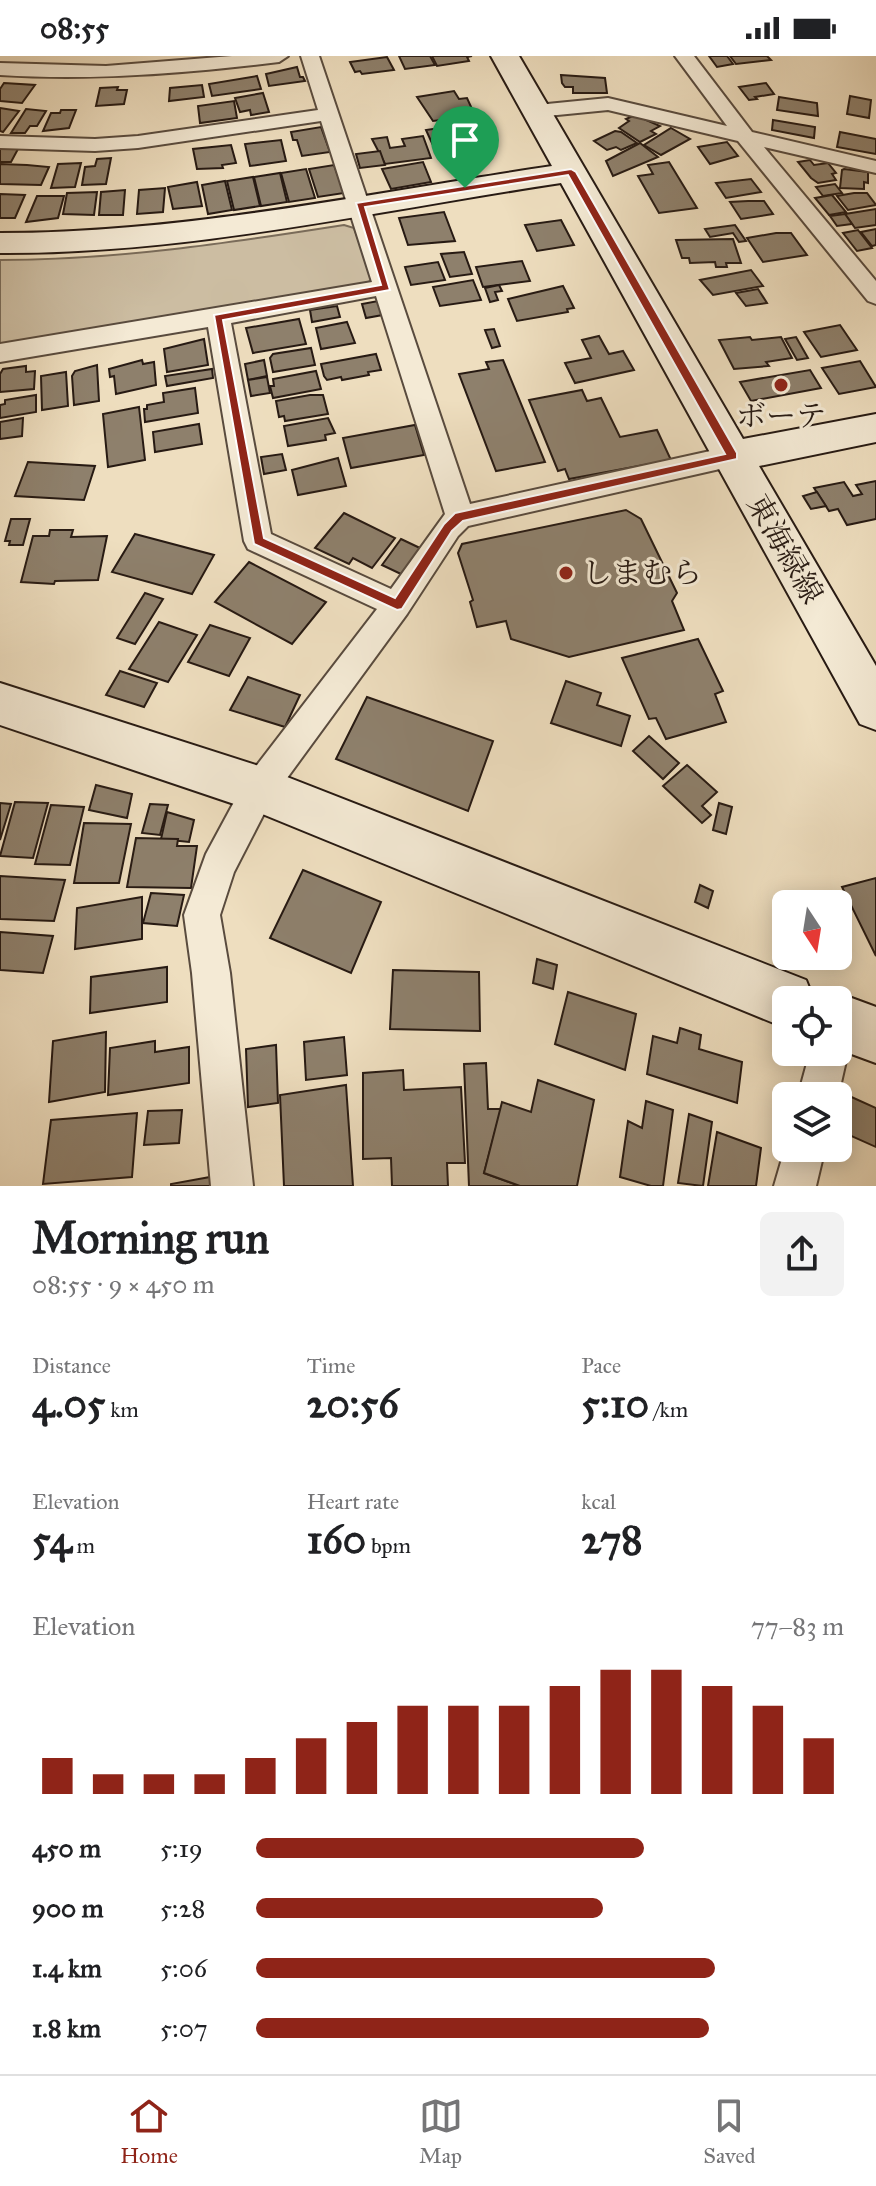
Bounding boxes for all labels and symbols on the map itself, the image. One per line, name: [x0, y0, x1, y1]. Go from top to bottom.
pin: [431, 106, 499, 188]
marker: ボーテ: [772, 376, 790, 394]
place label: ボーテ: [736, 398, 826, 434]
street label: 東海緑線: [739, 488, 831, 610]
place label: しまむら: [582, 555, 702, 591]
marker: しまむら: [557, 564, 575, 582]
north arrow: [772, 890, 852, 970]

